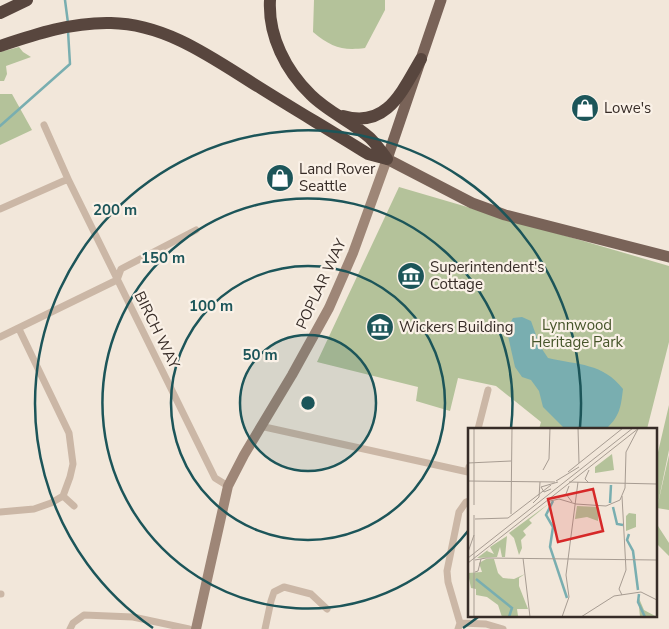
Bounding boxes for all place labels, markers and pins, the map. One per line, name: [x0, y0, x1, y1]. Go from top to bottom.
shop icon: Lowe's: [570, 93, 600, 123]
place label: Lowe's: [604, 98, 651, 118]
place label: Land Rover Seattle: [299, 159, 376, 196]
shop icon: Land Rover Seattle: [265, 163, 295, 193]
place label: Superintendent's Cottage: [430, 257, 544, 294]
museum icon: Superintendent's Cottage: [396, 261, 426, 291]
museum icon: Wickers Building: [365, 312, 395, 342]
place label: Wickers Building: [399, 317, 514, 337]
centre of rings: [299, 394, 317, 412]

